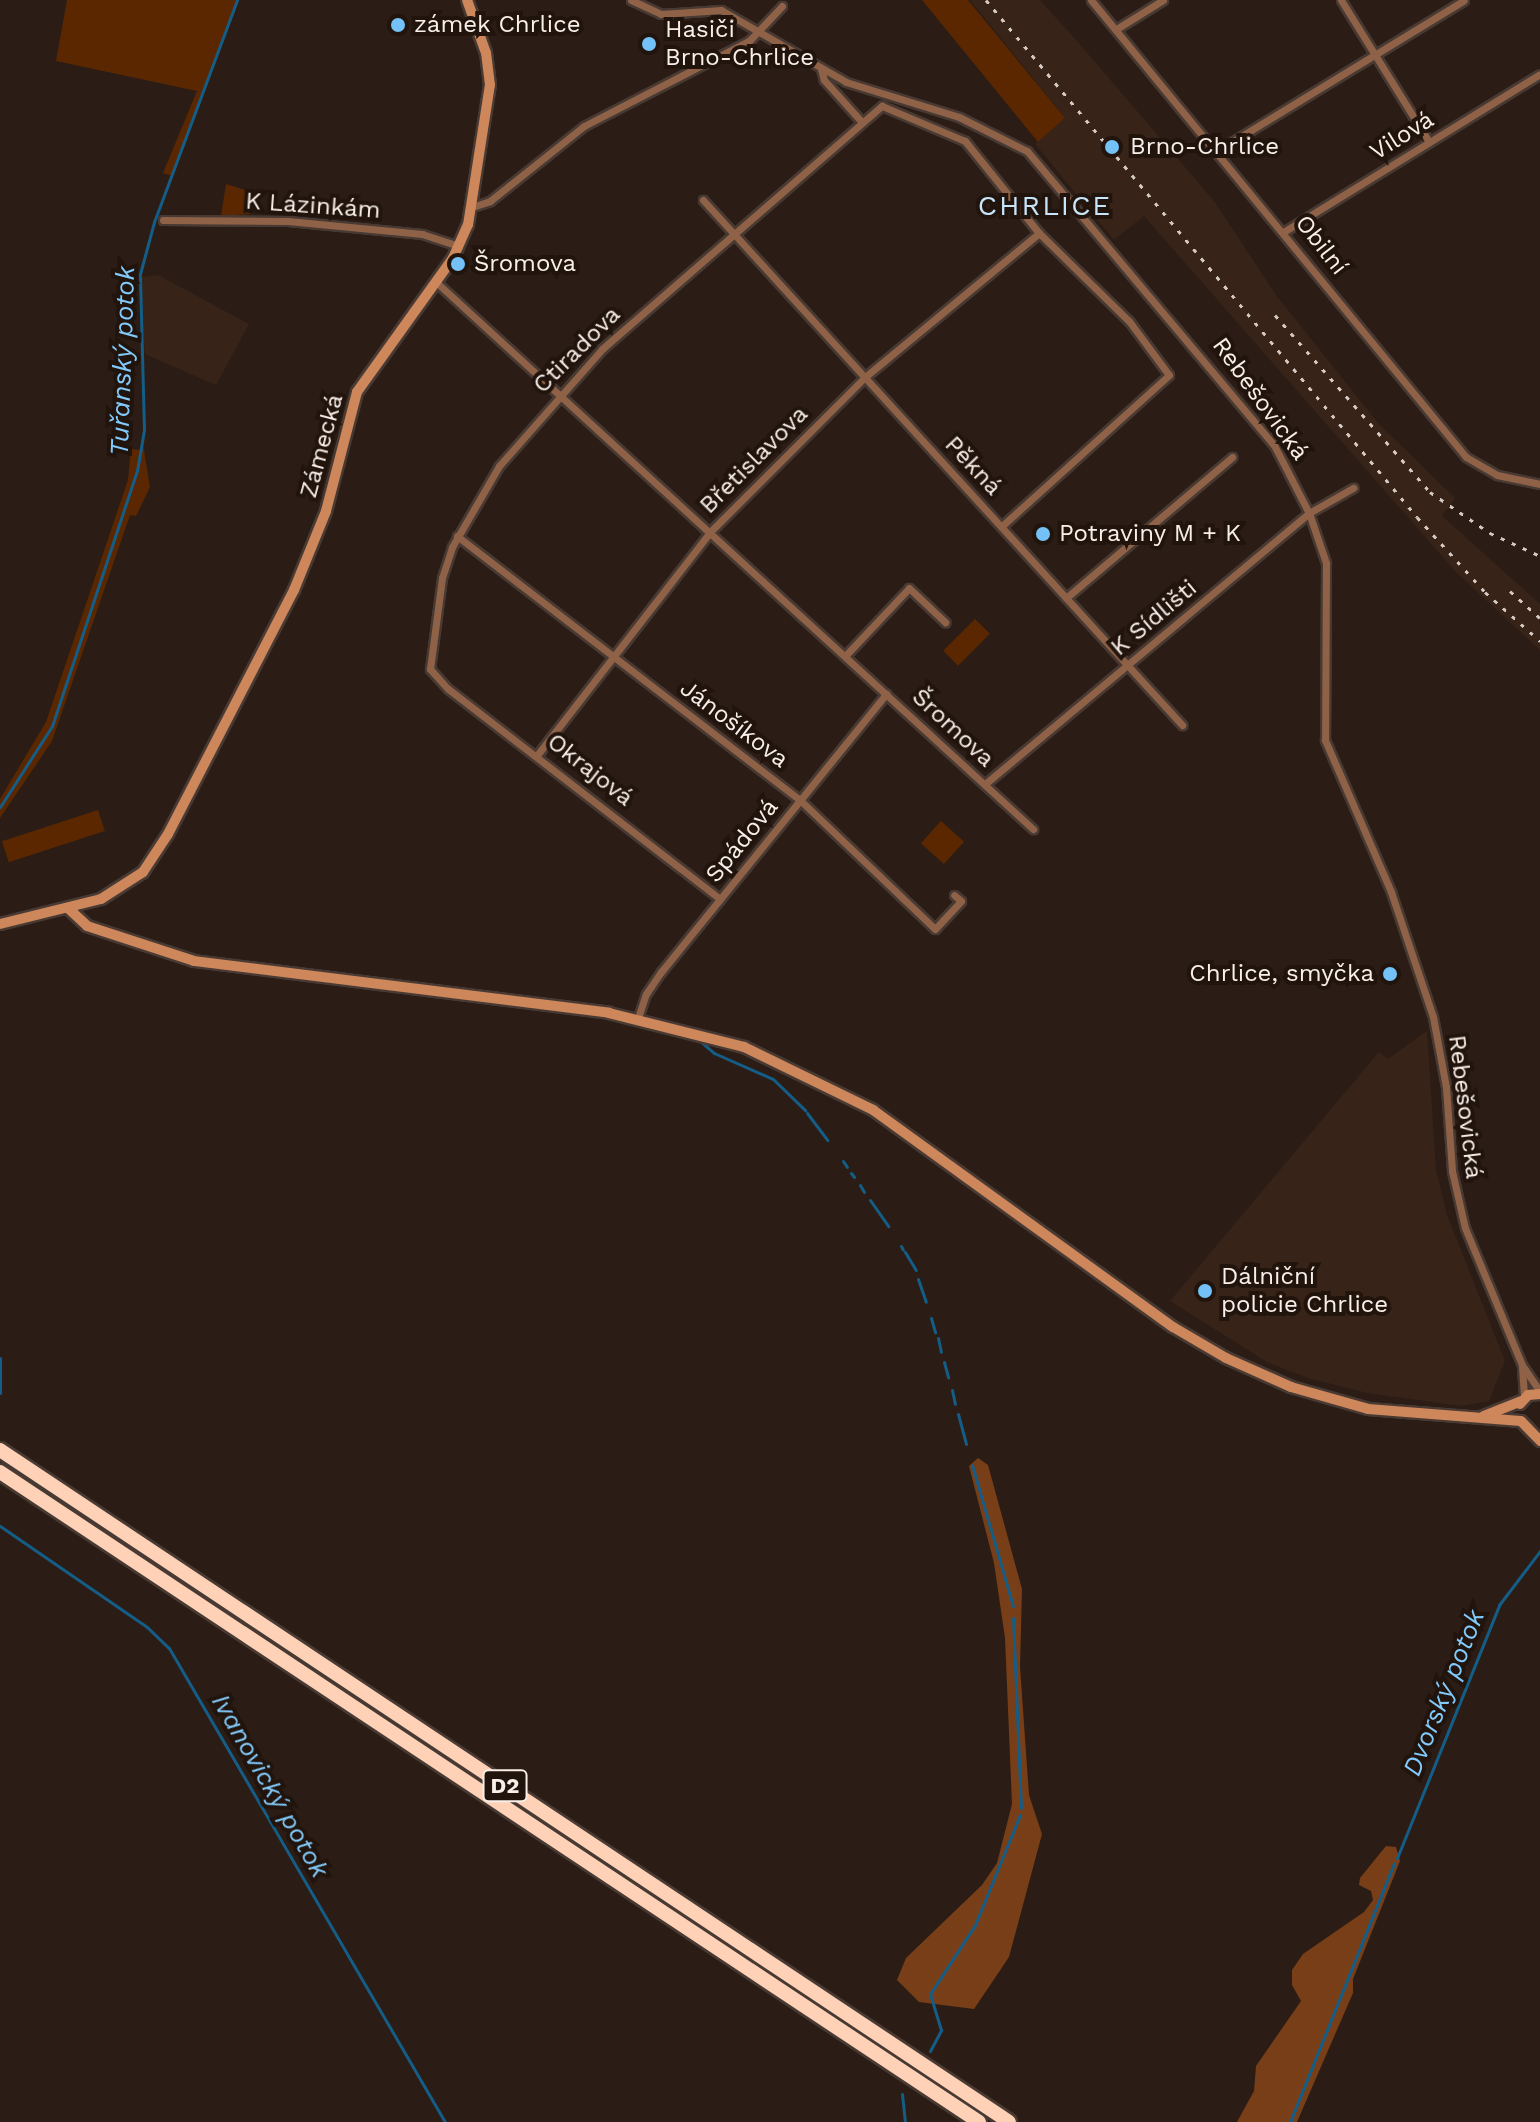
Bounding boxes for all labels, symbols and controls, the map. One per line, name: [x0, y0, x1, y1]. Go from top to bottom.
place label: zámek Chrlice: [414, 11, 581, 39]
marker: zámek Chrlice: [389, 16, 407, 34]
place label: Hasiči Brno-Chrlice: [665, 16, 814, 72]
marker: Hasiči Brno-Chrlice: [640, 35, 658, 53]
street label: Vilová: [1365, 105, 1439, 167]
place label: Brno-Chrlice: [1130, 133, 1279, 161]
marker: Brno-Chrlice: [1101, 136, 1123, 158]
street label: K Lázinkám: [244, 187, 382, 225]
district label: CHRLICE: [978, 189, 1112, 223]
street label: Obilní: [1289, 209, 1353, 281]
place label: Šromova: [474, 250, 576, 278]
marker: Šromova: [449, 255, 467, 273]
water label: Tuřanský potok: [104, 265, 142, 457]
street label: Ctiradova: [528, 301, 626, 399]
street label: Rebešovická: [1206, 332, 1314, 466]
street label: Zámecká: [294, 391, 350, 501]
street label: Břetislavova: [694, 400, 814, 520]
street label: Pěkná: [938, 430, 1008, 502]
place label: Potraviny M + K: [1059, 520, 1241, 548]
marker: Potraviny M + K: [1034, 525, 1052, 543]
street label: K Sídlišti: [1105, 574, 1203, 662]
street label: Jánošíkova: [674, 674, 794, 774]
street label: Šromova: [906, 683, 1000, 773]
street label: Okrajová: [541, 728, 639, 812]
street label: Spádová: [700, 793, 784, 889]
place label: Chrlice, smyčka: [1189, 960, 1374, 988]
marker: Chrlice, smyčka: [1381, 965, 1399, 983]
street label: Rebešovická: [1442, 1033, 1488, 1181]
place label: Dálniční policie Chrlice: [1221, 1263, 1388, 1319]
marker: Dálniční policie Chrlice: [1196, 1282, 1214, 1300]
water label: Dvorský potok: [1396, 1605, 1492, 1781]
water label: Ivanovický potok: [205, 1688, 335, 1884]
road number: D2: [481, 1768, 529, 1804]

